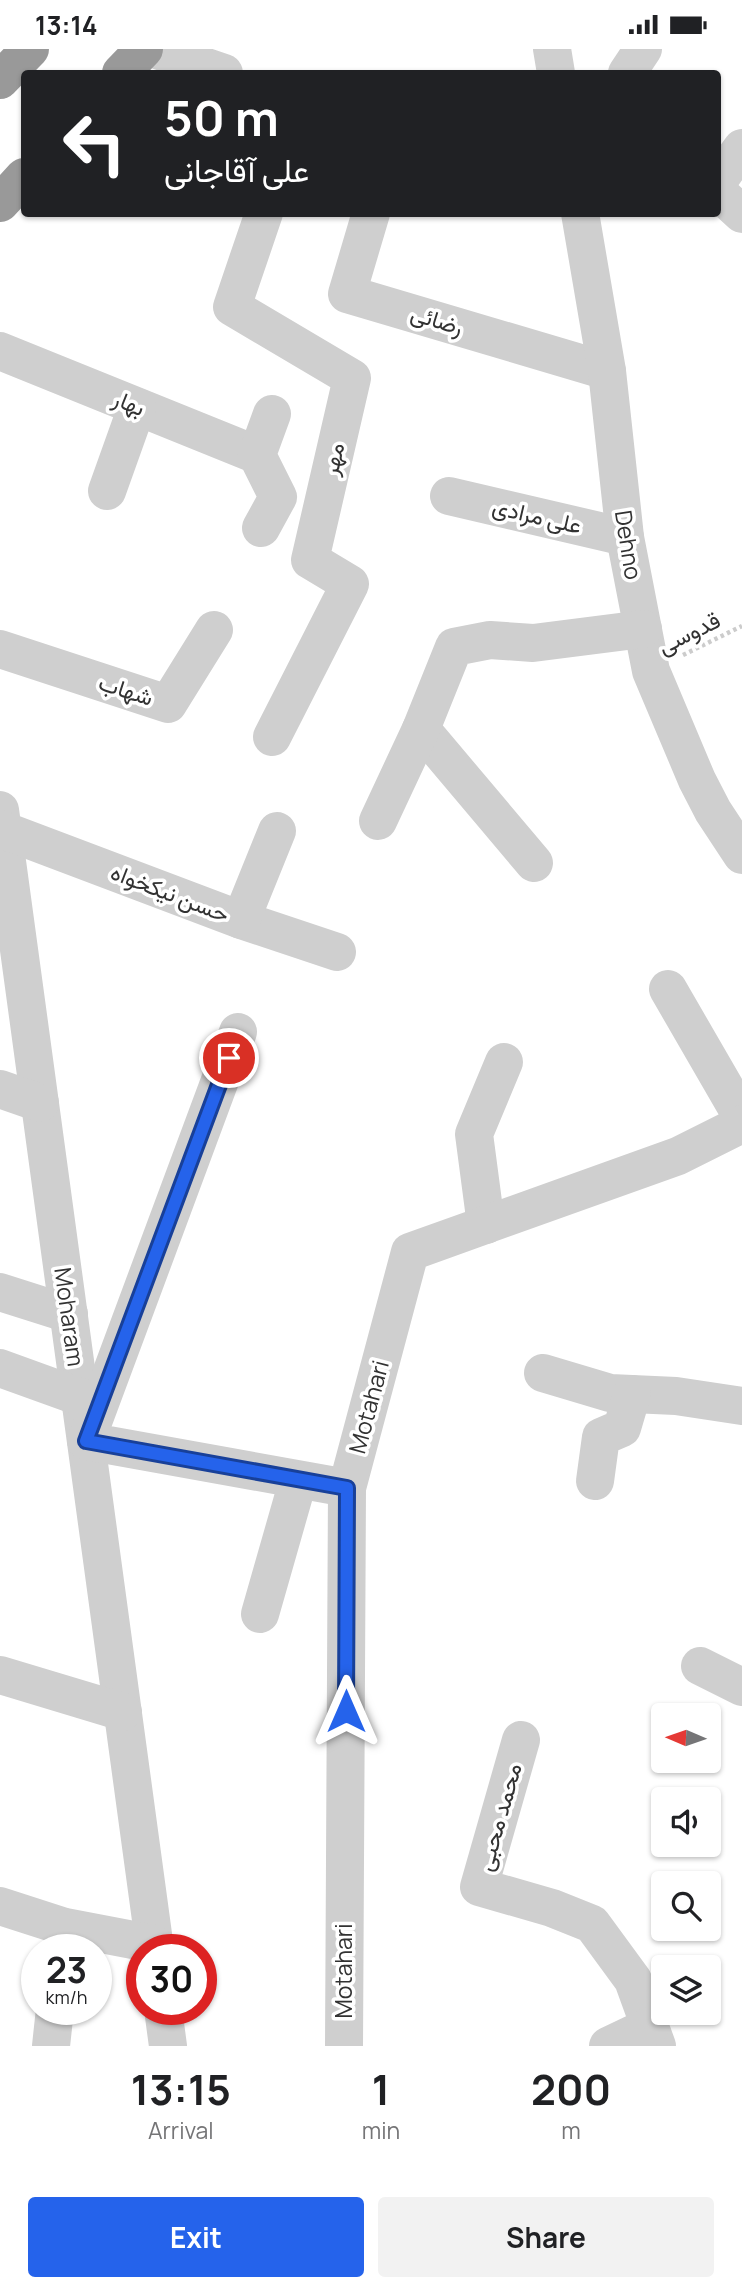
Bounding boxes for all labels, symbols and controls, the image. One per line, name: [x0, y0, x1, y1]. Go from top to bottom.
text: 13:14: [35, 7, 98, 43]
text: 50 m: [164, 84, 279, 151]
icon: left: [49, 98, 140, 189]
text: علی آقاجانی: [164, 148, 309, 192]
street label: رضائی: [407, 296, 467, 342]
street label: بهار: [108, 381, 150, 423]
street label: مهر: [313, 439, 351, 479]
street label: علی مرادی: [489, 489, 585, 541]
street label: Dehno: [608, 508, 650, 582]
street label: قدوسی: [652, 603, 725, 661]
street label: شهاب: [95, 665, 158, 713]
street label: حسن نیکخواه: [106, 855, 234, 929]
pin: [199, 1028, 259, 1088]
icon: arrive: [210, 1039, 248, 1077]
street label: Moharam: [47, 1265, 93, 1368]
street label: Motahari: [340, 1357, 396, 1457]
position arrow: [309, 1674, 383, 1748]
north arrow: [651, 1703, 721, 1773]
map controls: [651, 1703, 721, 2025]
street label: محمد محبی: [467, 1759, 529, 1874]
button: sound: [651, 1787, 721, 1857]
button: search: [651, 1871, 721, 1941]
street label: Motahari: [327, 1923, 359, 2019]
speed limit sign: 30: [126, 1934, 217, 2025]
text: 23: [46, 1946, 87, 1994]
button: layers: [651, 1955, 721, 2025]
text: km/h: [46, 1985, 87, 2009]
text: 13:15: [131, 2060, 231, 2118]
text: 1: [372, 2060, 390, 2118]
text: 200: [531, 2060, 611, 2118]
text: Arrival: [148, 2114, 214, 2146]
text: min: [362, 2114, 400, 2146]
text: m: [561, 2114, 581, 2146]
button: Exit: [28, 2197, 364, 2277]
button: Share: [378, 2197, 714, 2277]

